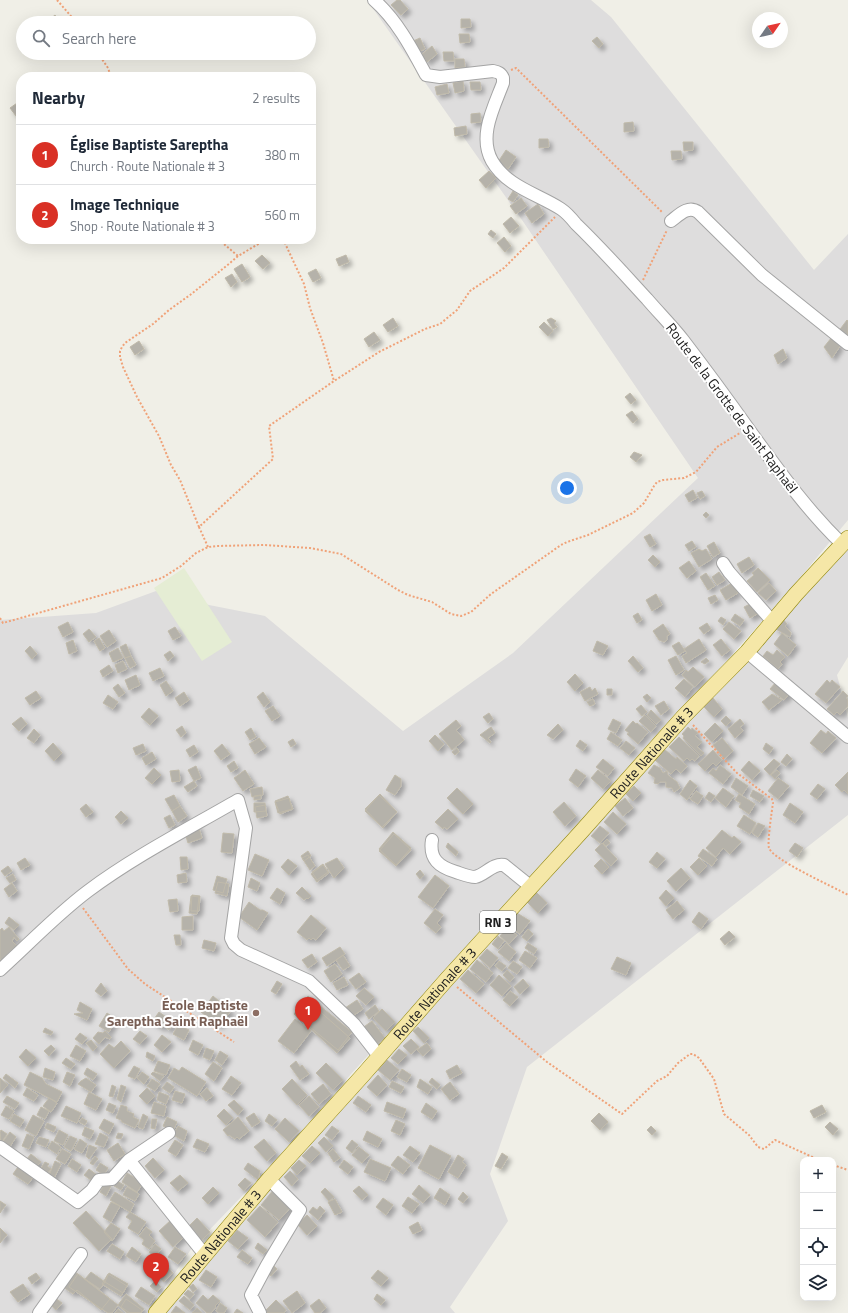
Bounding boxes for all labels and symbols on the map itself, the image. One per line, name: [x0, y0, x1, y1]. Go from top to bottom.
north arrow: [752, 12, 788, 48]
street label: Route de la Grotte de Saint Raphaël: [661, 318, 804, 497]
your location: [557, 478, 577, 498]
street label: Route Nationale # 3: [604, 702, 698, 803]
road number: RN 3: [480, 911, 516, 933]
street label: Route Nationale # 3: [388, 942, 481, 1044]
place label: École Baptiste Sareptha Saint Raphaël: [107, 994, 248, 1031]
pin: 1: [295, 997, 321, 1030]
marker: École Baptiste Sareptha Saint Raphaël: [251, 1008, 261, 1018]
street label: Route Nationale # 3: [174, 1185, 266, 1288]
pin: 2: [143, 1253, 169, 1286]

